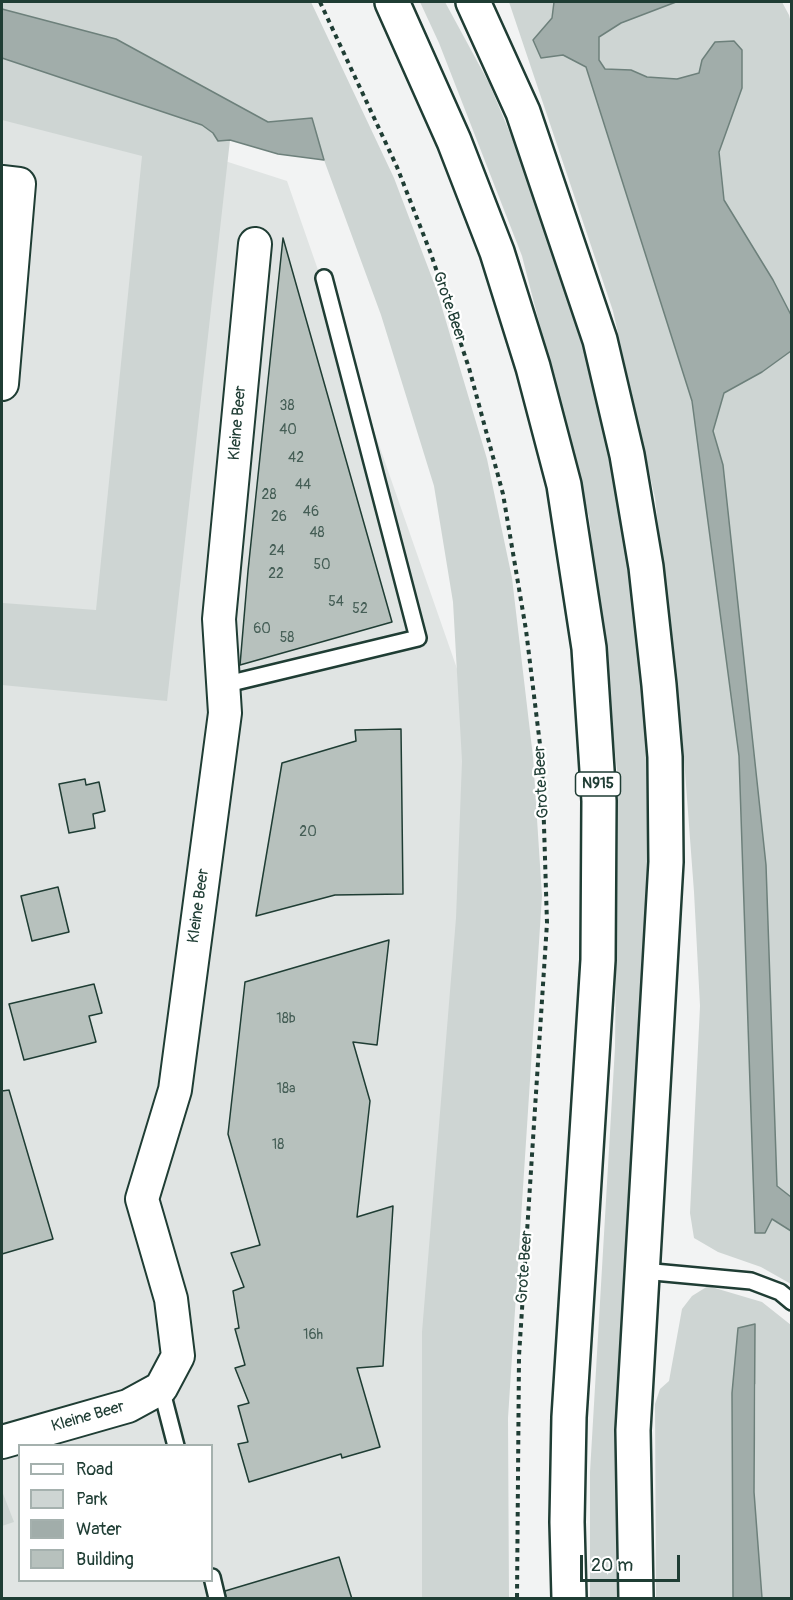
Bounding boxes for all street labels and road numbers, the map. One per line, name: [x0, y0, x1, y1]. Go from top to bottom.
street label: Grote Beer: [428, 269, 470, 345]
street label: Kleine Beer: [225, 385, 251, 461]
street label: Grote Beer: [531, 745, 553, 819]
road number: N915: [576, 772, 620, 796]
street label: Kleine Beer: [184, 868, 214, 944]
street label: Grote Beer: [513, 1230, 537, 1304]
street label: Kleine Beer: [49, 1397, 127, 1437]

